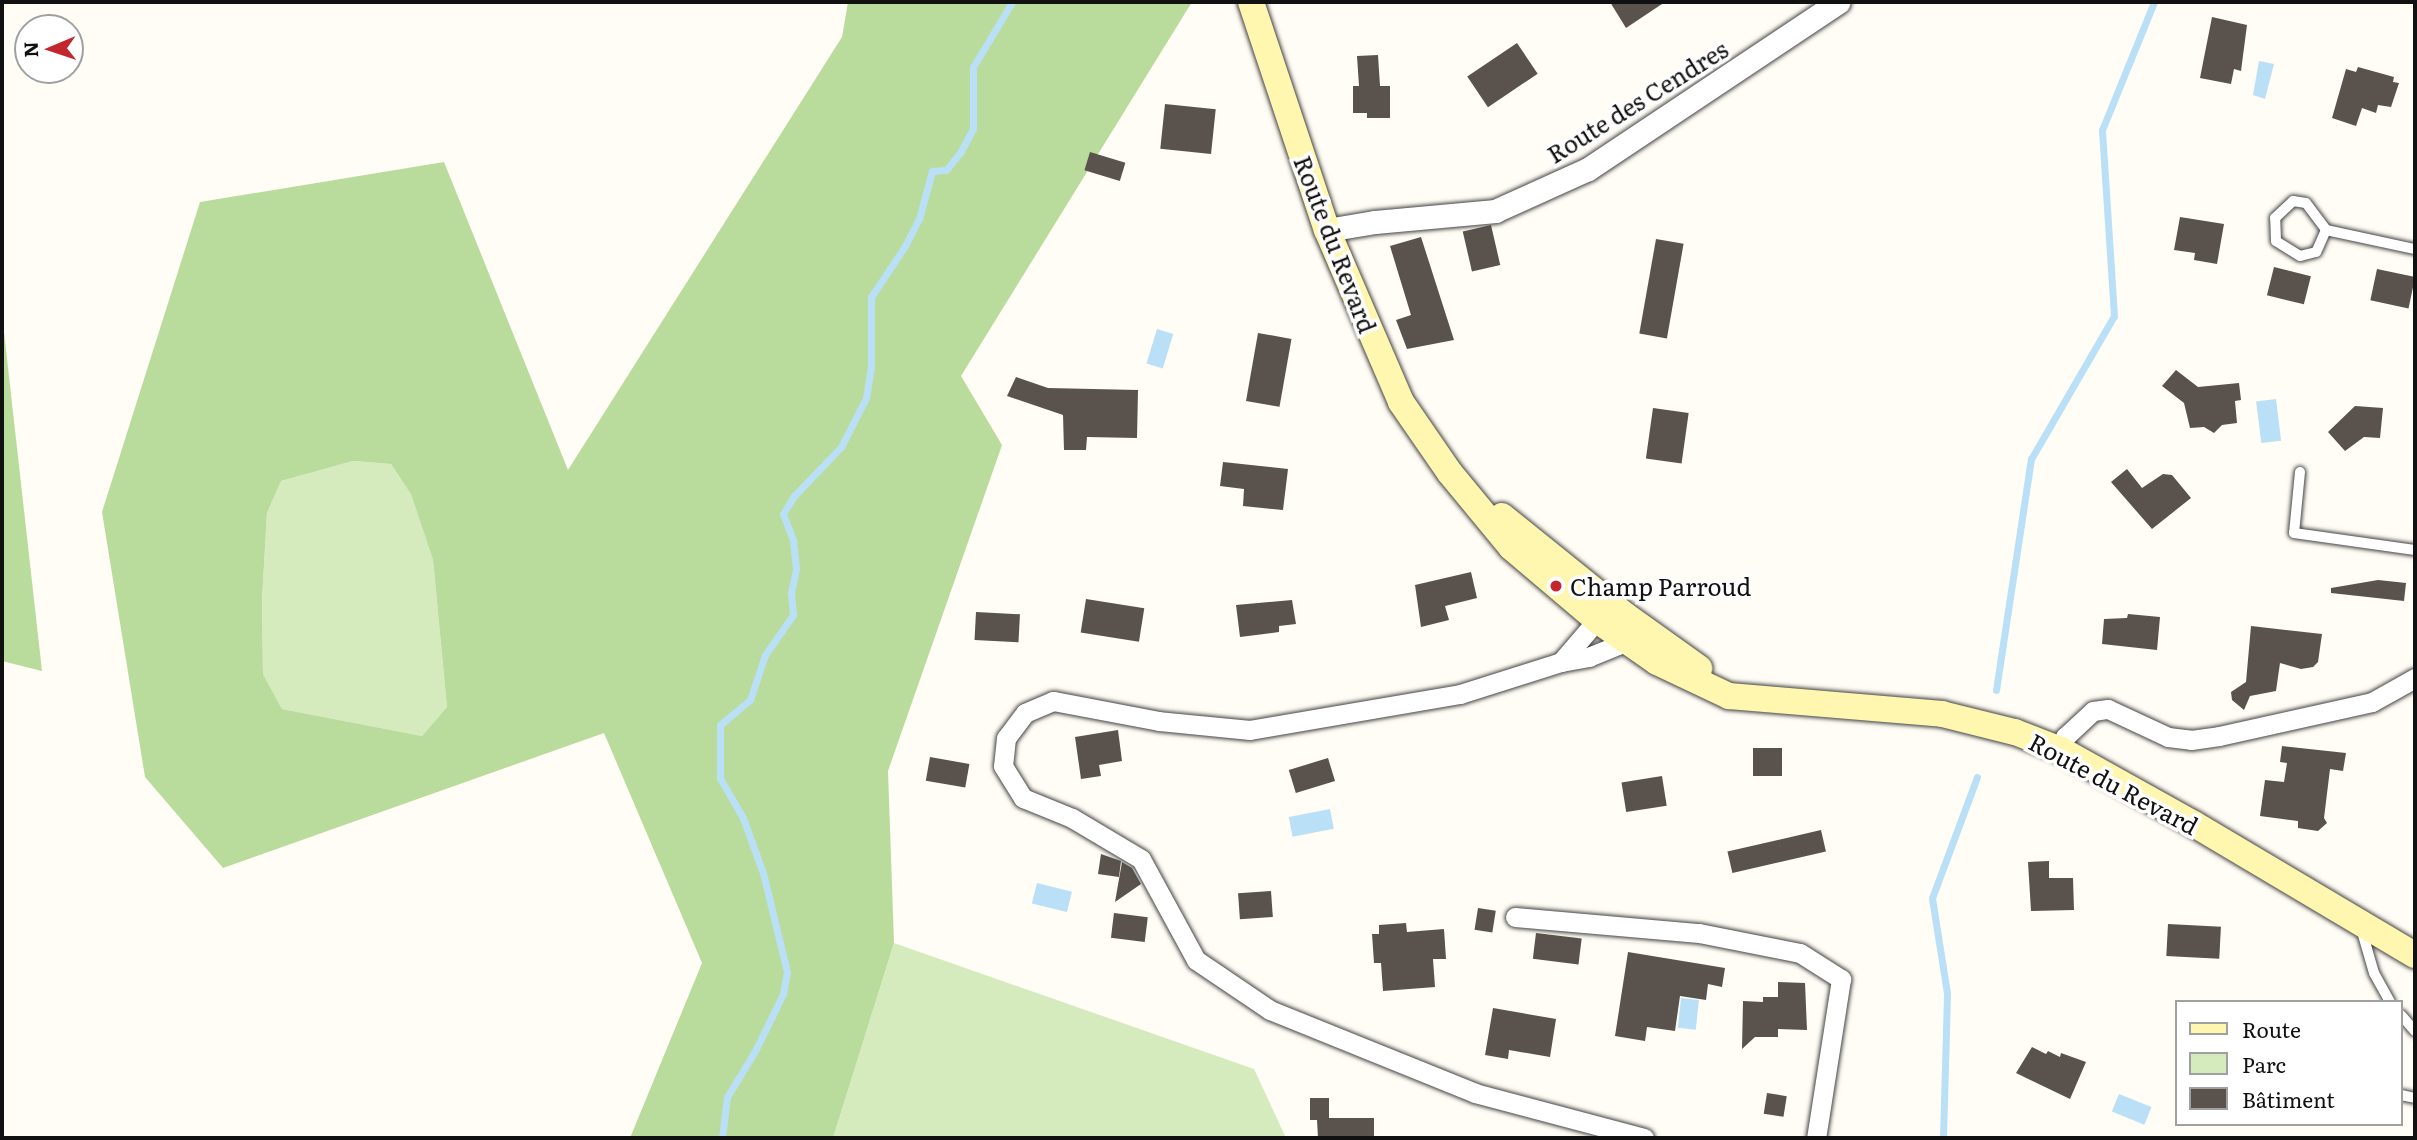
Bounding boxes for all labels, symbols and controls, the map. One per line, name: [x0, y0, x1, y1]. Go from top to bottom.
north arrow: [14, 14, 84, 84]
street label: Route des Cendres: [1541, 34, 1733, 168]
text: N: [16, 41, 44, 58]
street label: Route du Revard: [1289, 151, 1383, 337]
place label: Champ Parroud: [1570, 572, 1751, 600]
marker: Champ Parroud: [1548, 578, 1564, 594]
street label: Route du Revard: [2024, 726, 2204, 840]
legend: [2176, 1000, 2403, 1126]
text: Route: [2242, 1013, 2301, 1044]
text: Parc: [2242, 1048, 2286, 1079]
text: Bâtiment: [2242, 1083, 2335, 1114]

